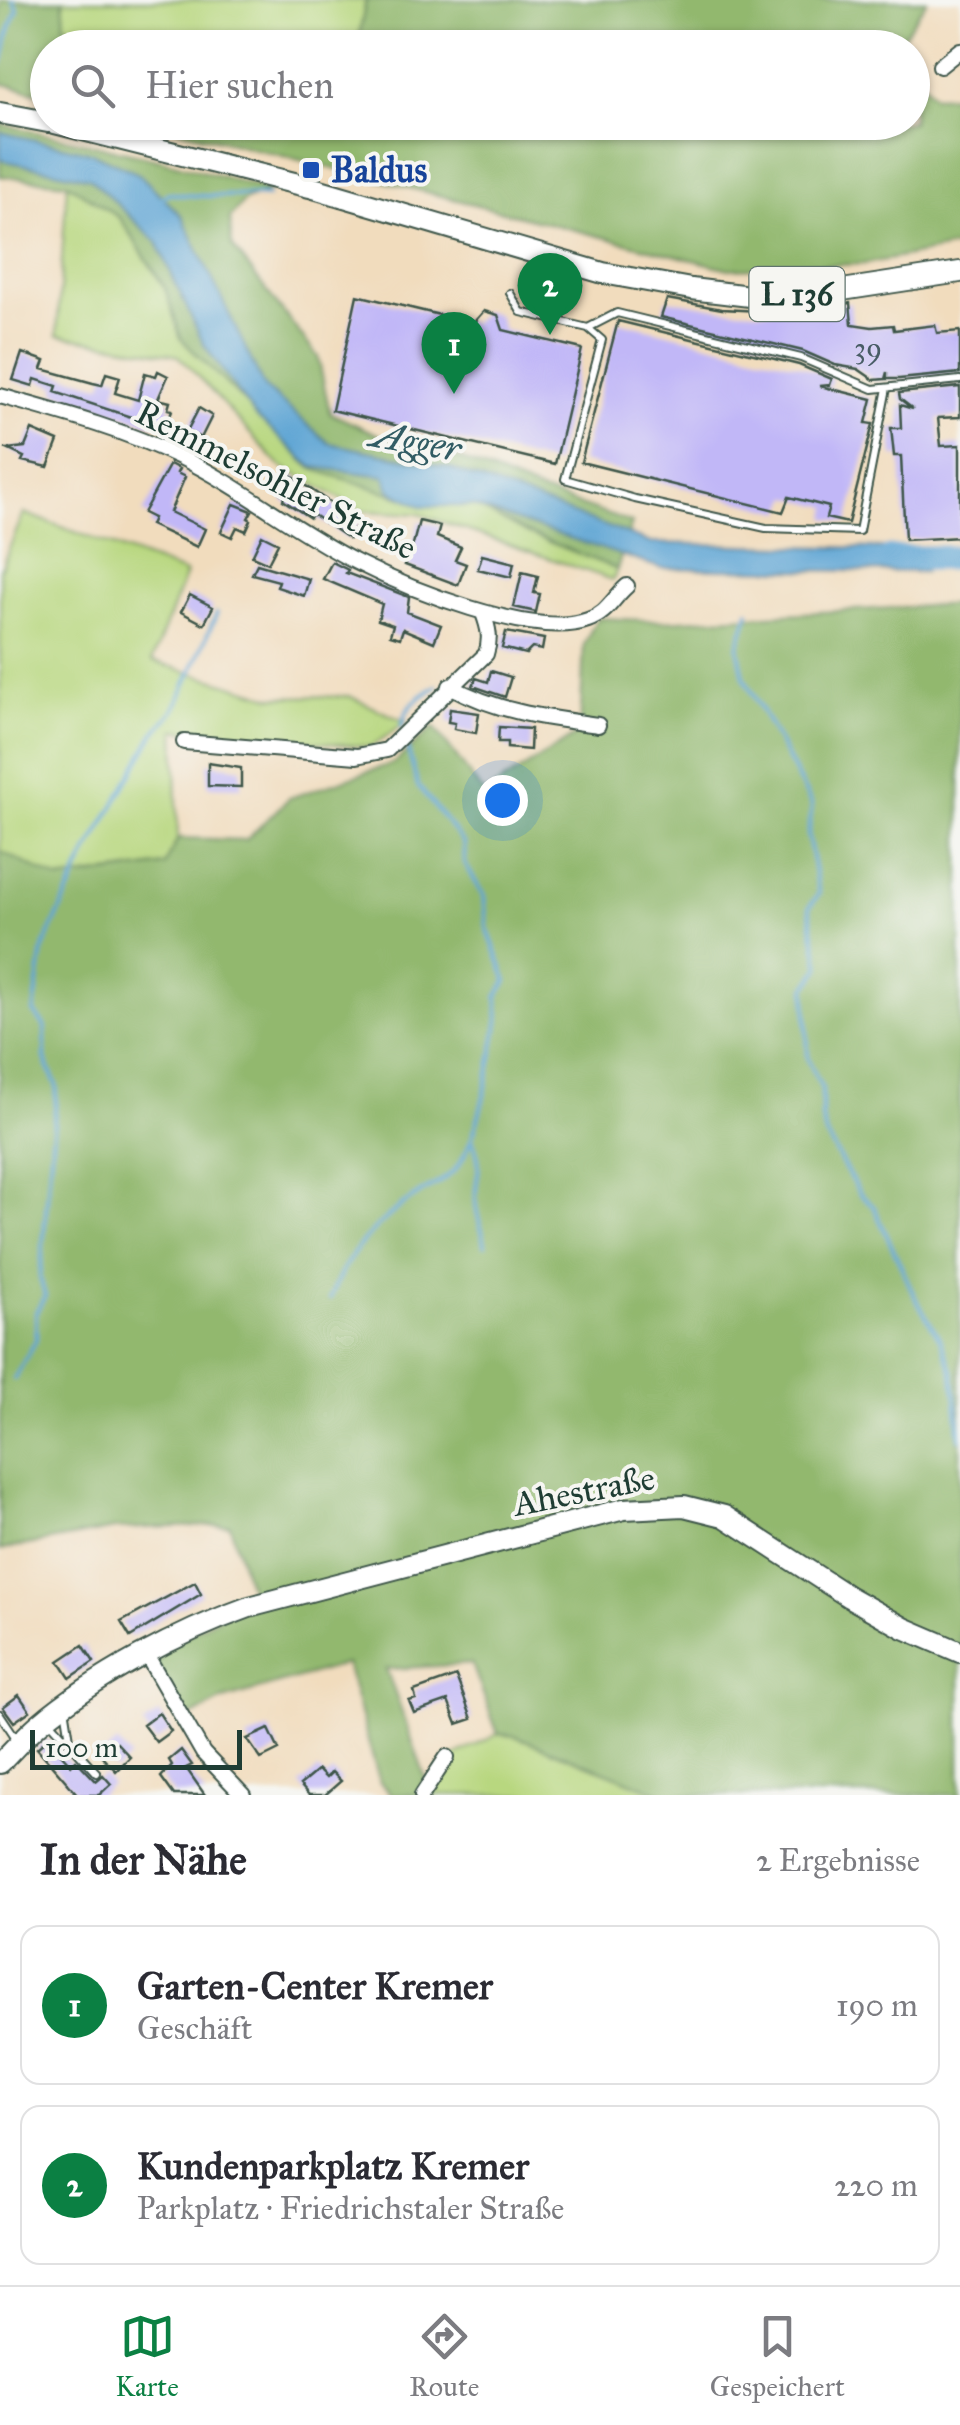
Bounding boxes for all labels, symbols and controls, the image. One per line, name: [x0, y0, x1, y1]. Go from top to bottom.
search box: [30, 30, 930, 140]
icon: search: [65, 58, 120, 113]
text: Hier suchen: [145, 62, 334, 108]
place label: Baldus: [331, 149, 428, 192]
marker: Baldus: [300, 159, 322, 181]
pin: 2: [518, 252, 582, 335]
road number: L 136: [750, 267, 844, 321]
pin: 1: [422, 312, 486, 394]
house number: 39: [854, 330, 882, 367]
street label: Remmelsohler Straße: [128, 391, 424, 569]
water label: Agger: [363, 410, 467, 472]
your location: [477, 775, 528, 826]
street label: Ahestraße: [508, 1456, 658, 1526]
scale bar: [30, 1725, 242, 1770]
text: 100 m: [45, 1730, 118, 1765]
text: In der Nähe: [40, 1834, 247, 1886]
text: 2 Ergebnisse: [756, 1841, 920, 1880]
text: Garten-Center Kremer: [137, 1963, 493, 2009]
text: 1: [68, 1986, 81, 2025]
text: 190 m: [836, 1986, 918, 2025]
text: Geschäft: [137, 2009, 252, 2048]
text: Kundenparkplatz Kremer: [137, 2143, 529, 2189]
text: 2: [67, 2166, 82, 2205]
text: 220 m: [834, 2166, 918, 2205]
text: Parkplatz · Friedrichstaler Straße: [137, 2189, 564, 2228]
tab: Karte: [115, 2309, 179, 2404]
tab: Route: [409, 2309, 480, 2404]
tab: Gespeichert: [710, 2309, 845, 2404]

